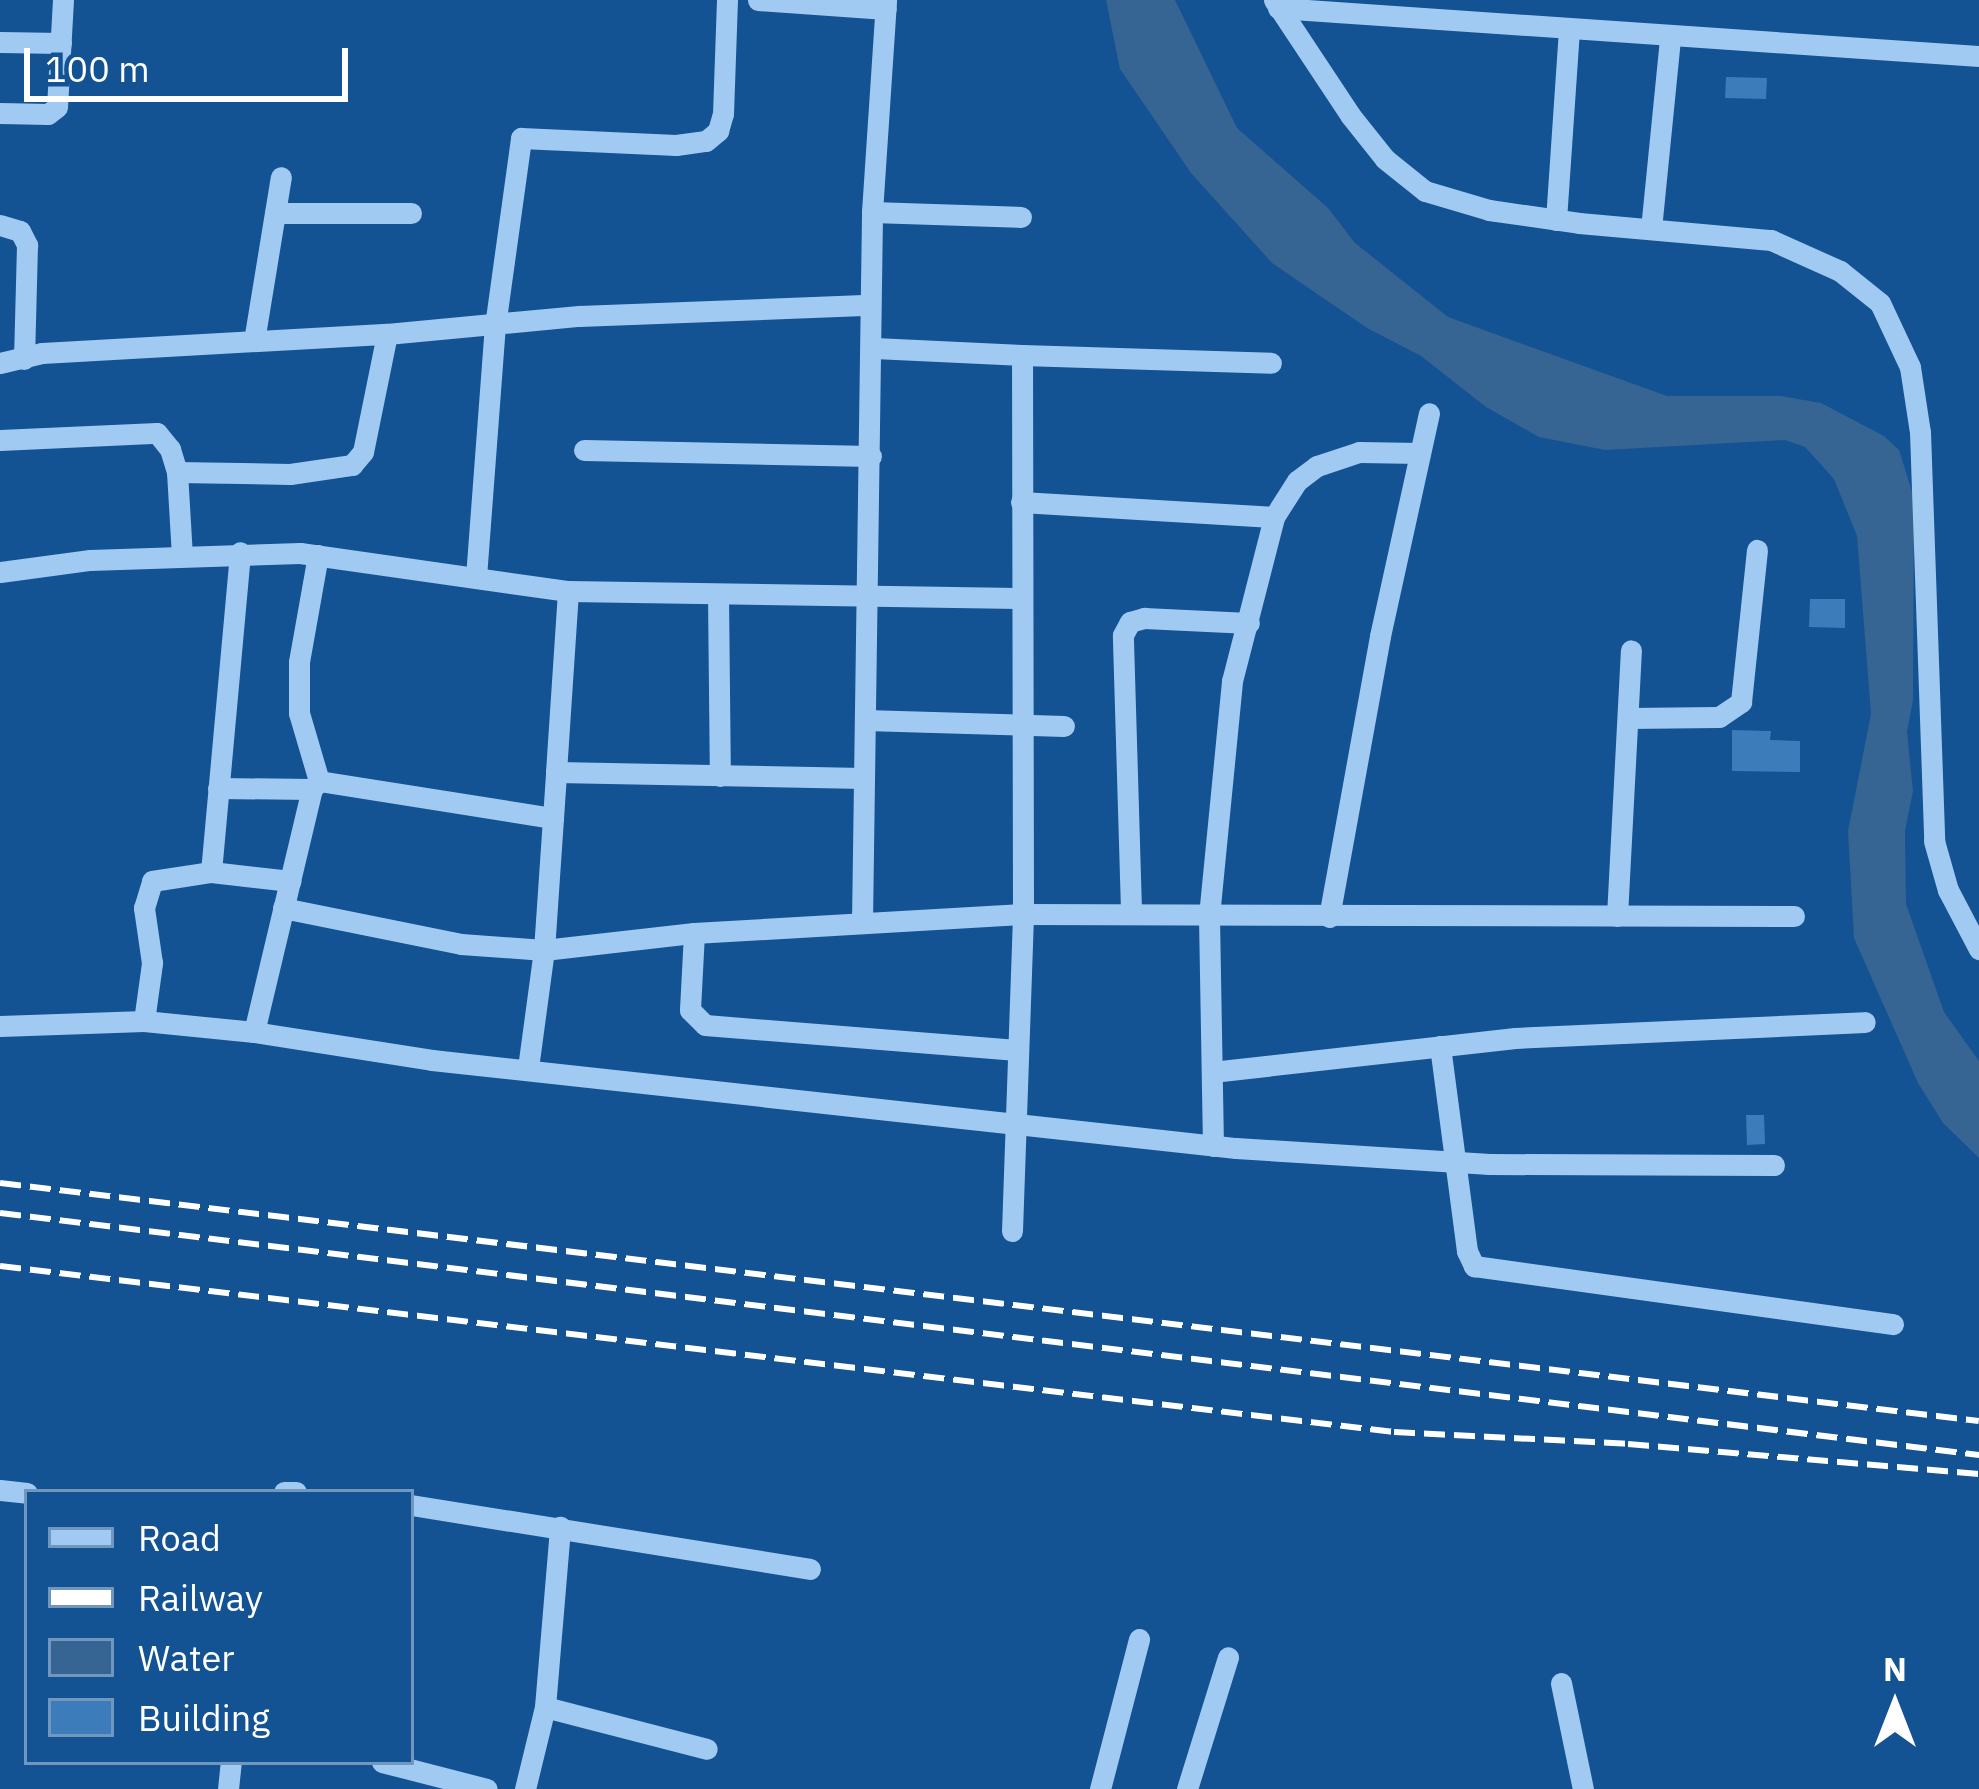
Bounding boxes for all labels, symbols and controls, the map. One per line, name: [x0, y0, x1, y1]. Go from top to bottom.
scale bar: [30, 24, 354, 98]
text: 100 m: [45, 45, 150, 92]
legend: [24, 1489, 414, 1765]
text: Road: [138, 1514, 221, 1561]
text: Railway: [138, 1574, 263, 1621]
text: Water: [138, 1634, 234, 1681]
north arrow: [1835, 1645, 1955, 1765]
text: N: [1883, 1647, 1907, 1690]
text: Building: [138, 1694, 270, 1741]

